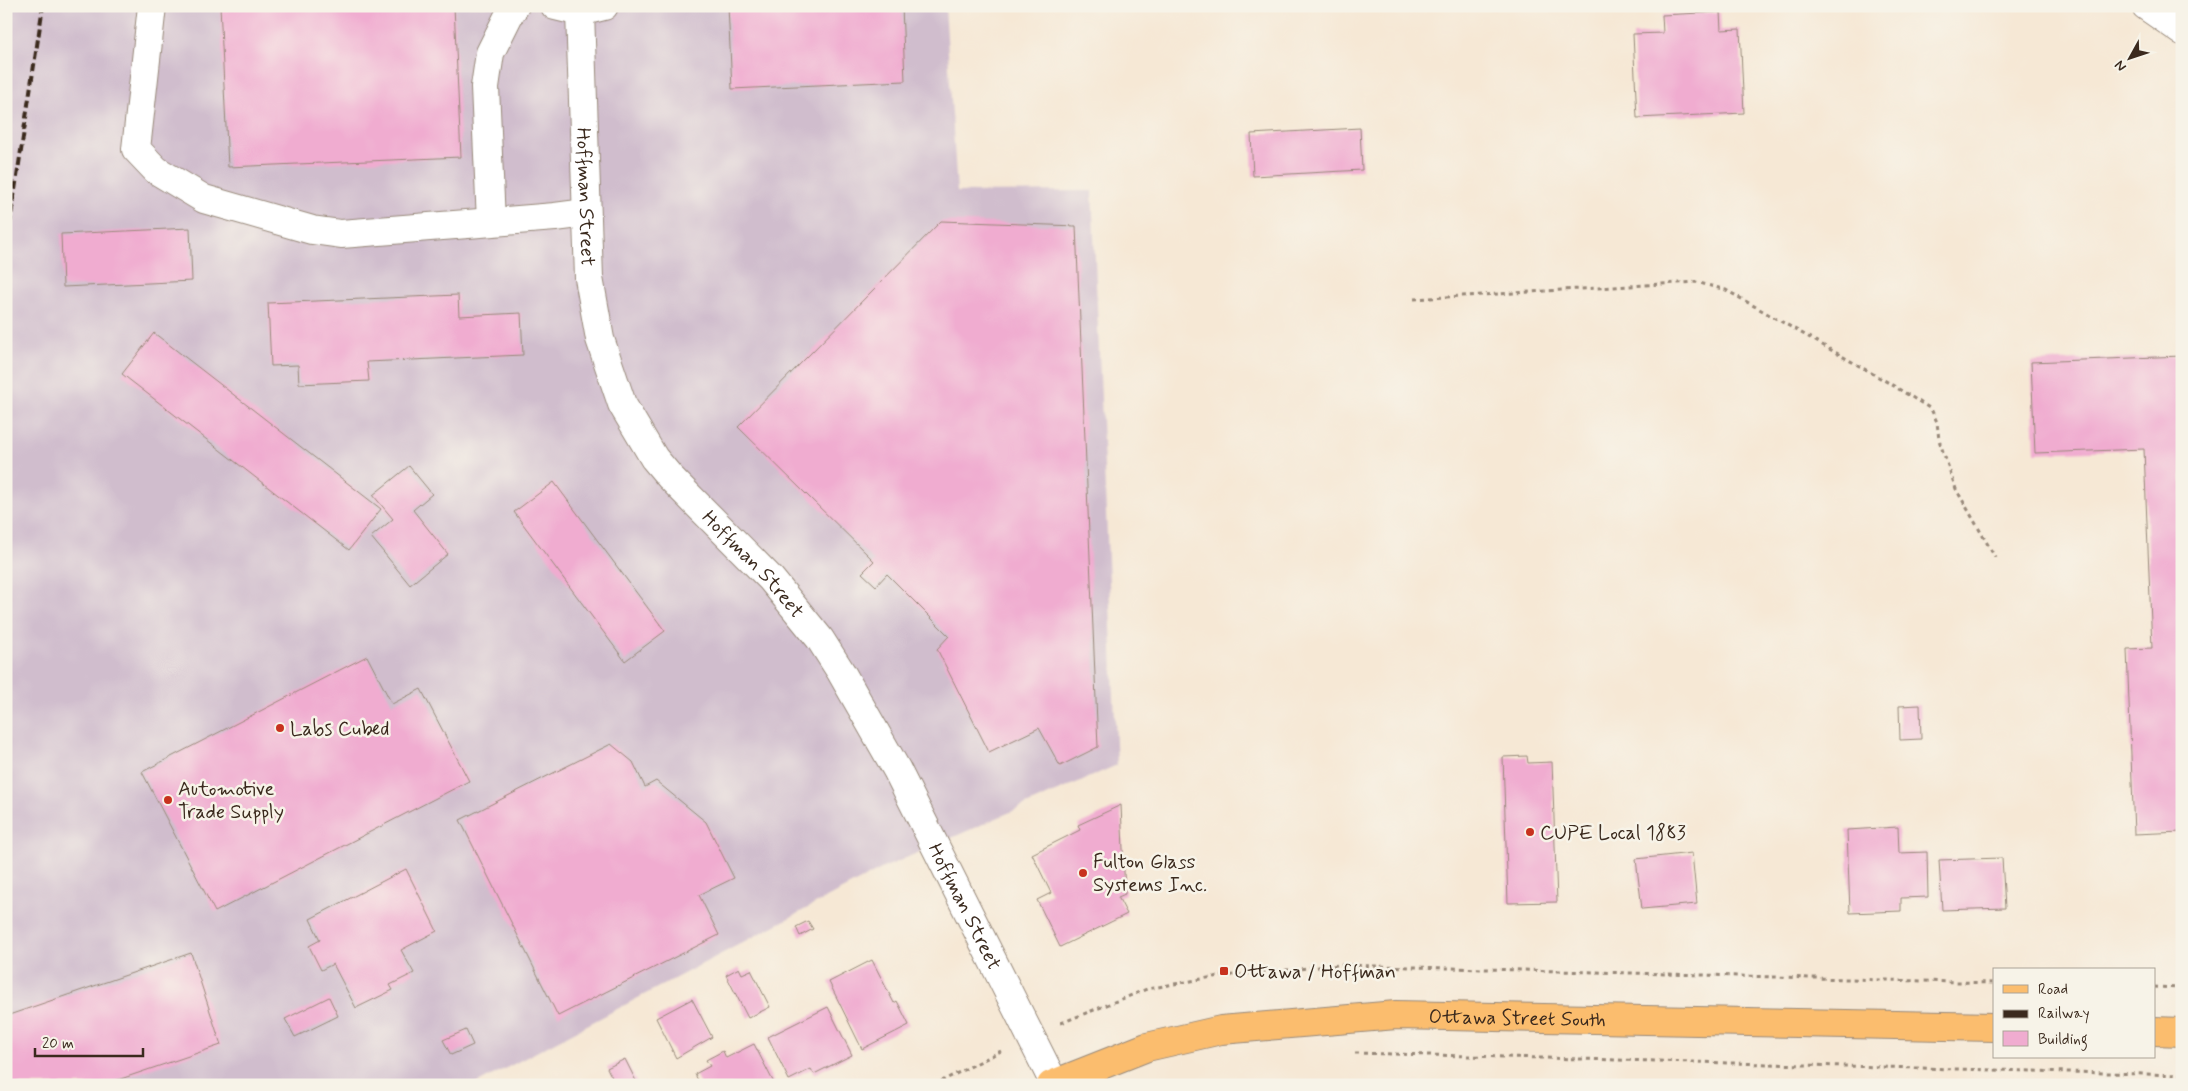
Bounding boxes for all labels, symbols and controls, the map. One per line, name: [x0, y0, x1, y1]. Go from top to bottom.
north arrow: [2106, 32, 2156, 82]
text: N: [2111, 56, 2131, 75]
street label: Hoffman Street: [569, 127, 601, 267]
street label: Hoffman Street: [695, 505, 810, 624]
place label: Labs Cubed: [290, 716, 389, 743]
marker: Labs Cubed: [274, 722, 286, 734]
place label: Automotive Trade Supply: [178, 776, 284, 826]
marker: Automotive Trade Supply: [162, 794, 174, 806]
place label: CUPE Local 1883: [1540, 820, 1686, 847]
marker: CUPE Local 1883: [1524, 826, 1536, 838]
street label: Hoffman Street: [921, 839, 1007, 975]
place label: Fulton Glass Systems Inc.: [1093, 849, 1207, 899]
marker: Fulton Glass Systems Inc.: [1077, 867, 1089, 879]
place label: Ottawa / Hoffman: [1234, 959, 1396, 986]
marker: Ottawa / Hoffman: [1218, 965, 1230, 977]
legend: [1993, 968, 2156, 1058]
text: Road: [2038, 980, 2068, 1000]
street label: Ottawa Street South: [1428, 1004, 1606, 1034]
text: Railway: [2038, 1004, 2090, 1024]
scale bar: [35, 1026, 142, 1058]
text: Building: [2038, 1030, 2088, 1051]
text: 20 m: [42, 1034, 74, 1054]

